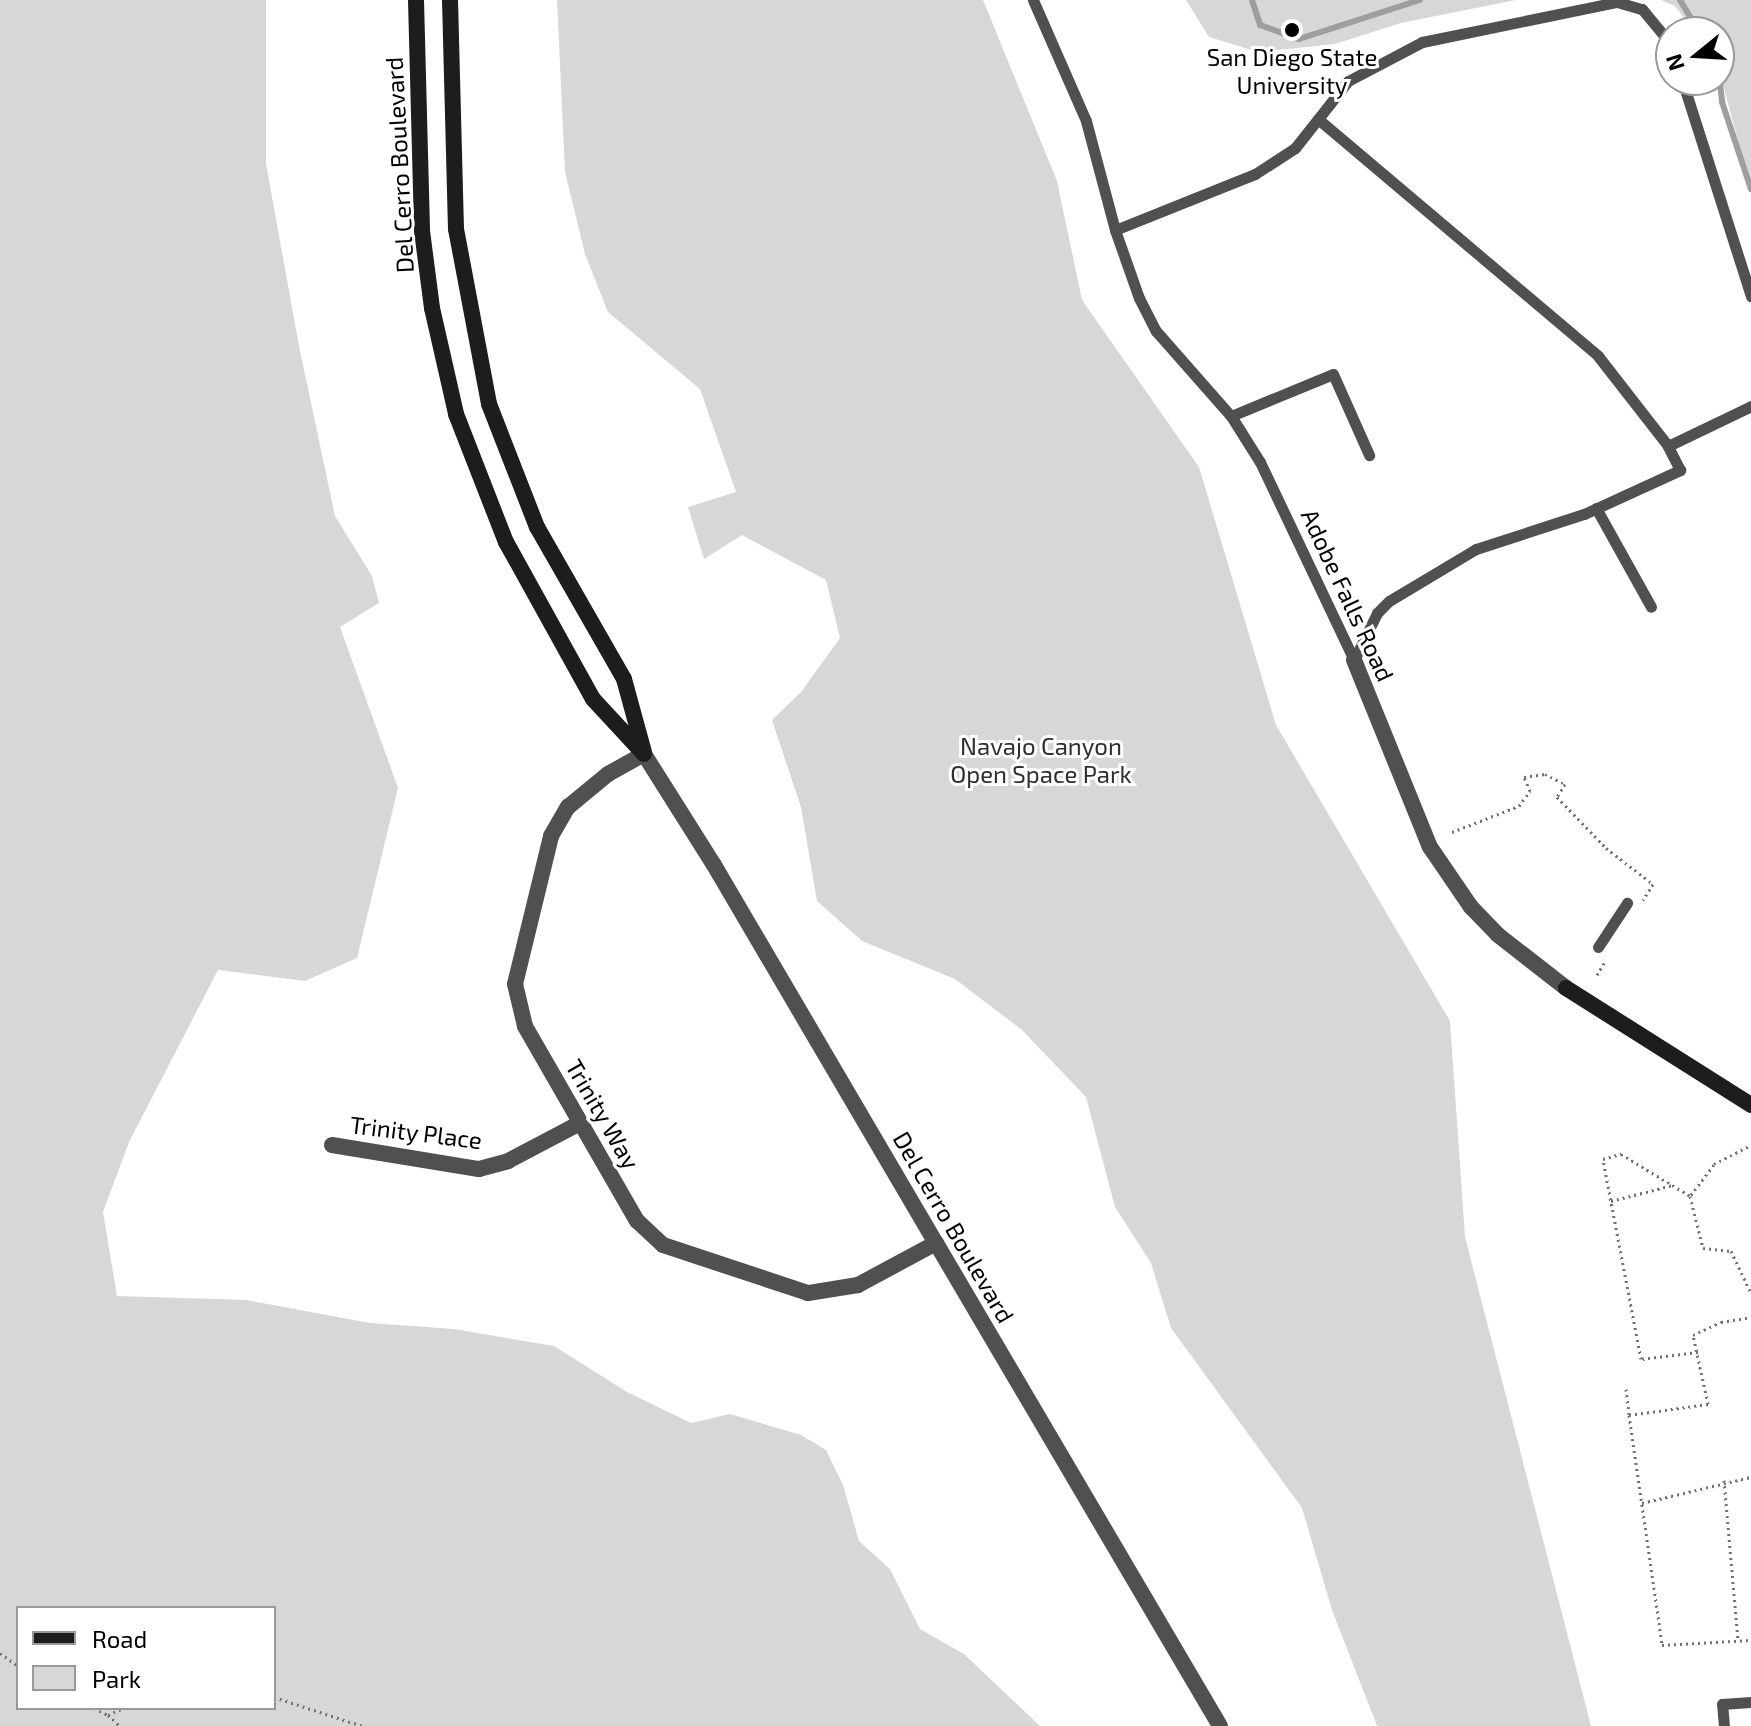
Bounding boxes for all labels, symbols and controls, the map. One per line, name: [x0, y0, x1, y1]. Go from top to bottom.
north arrow: [1655, 16, 1735, 96]
marker: San Diego State University: [1283, 21, 1301, 39]
place label: San Diego State University: [1207, 43, 1377, 99]
text: N: [1659, 51, 1689, 74]
street label: Del Cerro Boulevard: [379, 56, 419, 274]
street label: Adobe Falls Road: [1295, 504, 1401, 686]
park label: Navajo Canyon Open Space Park: [950, 732, 1132, 788]
street label: Trinity Way: [560, 1054, 646, 1174]
street label: Trinity Place: [348, 1110, 484, 1154]
street label: Del Cerro Boulevard: [887, 1126, 1021, 1328]
legend: [16, 1606, 276, 1710]
text: Road: [92, 1624, 147, 1653]
text: Park: [92, 1664, 141, 1693]

